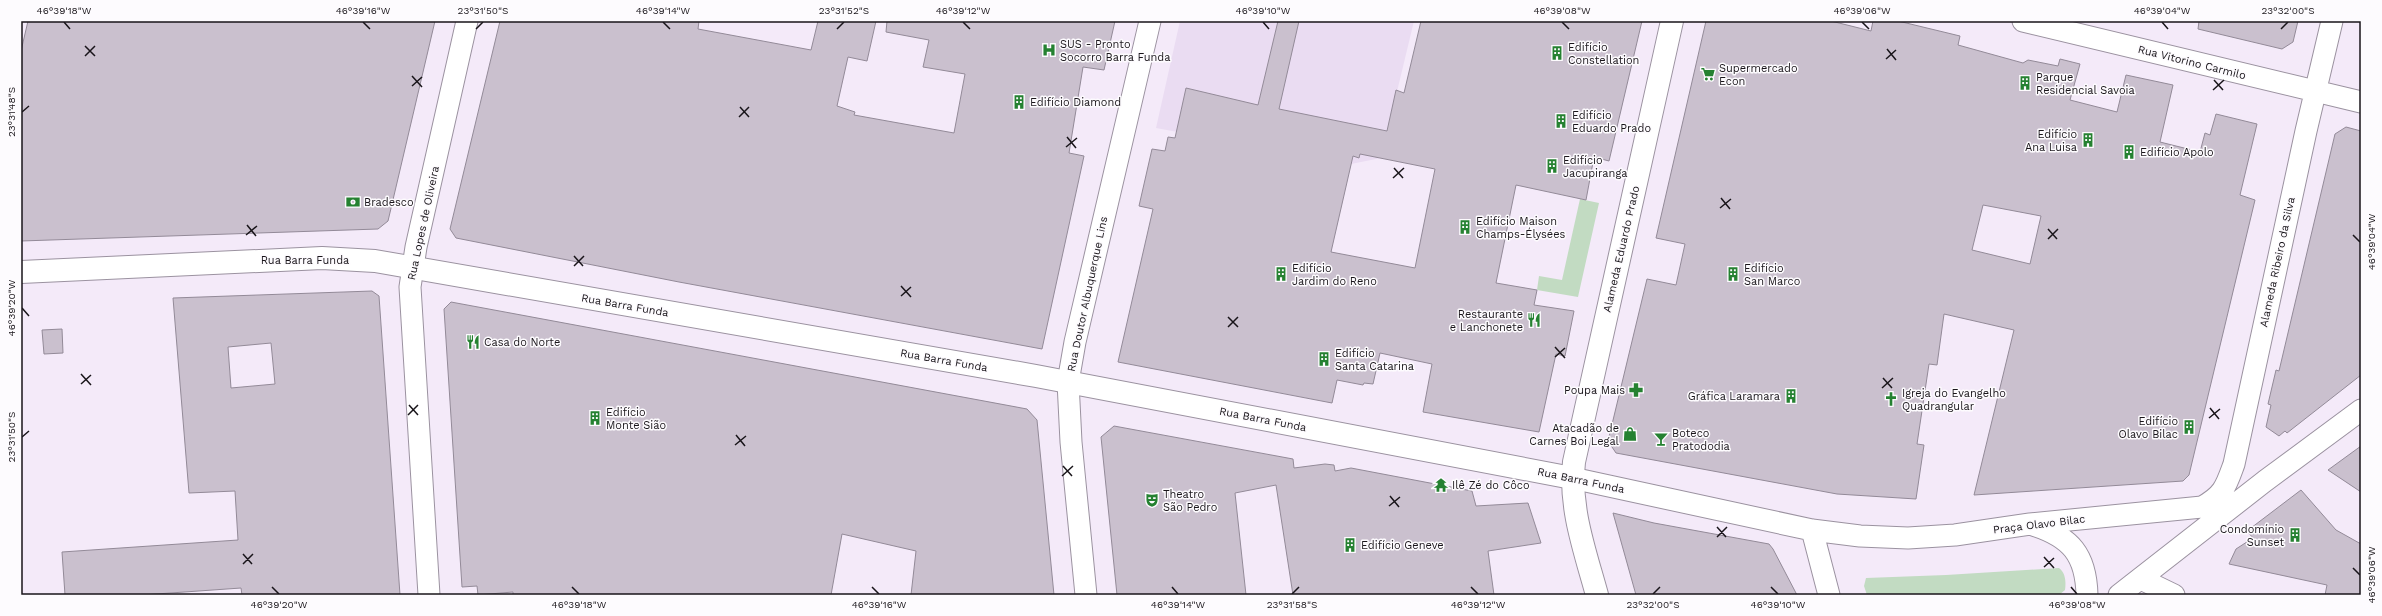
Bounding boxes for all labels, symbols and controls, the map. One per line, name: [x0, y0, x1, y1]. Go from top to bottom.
text: 46°39'18"W: [37, 5, 92, 16]
text: 46°39'16"W: [336, 5, 391, 16]
text: 23°31'50"S: [458, 5, 508, 16]
text: 46°39'14"W: [636, 5, 691, 16]
text: 23°31'52"S: [819, 5, 869, 16]
text: 46°39'12"W: [936, 5, 991, 16]
text: 46°39'10"W: [1236, 5, 1291, 16]
text: 46°39'08"W: [1533, 5, 1591, 16]
text: 46°39'06"W: [1833, 5, 1891, 16]
text: 46°39'04"W: [2134, 5, 2191, 16]
text: 23°32'00"S: [2261, 5, 2315, 16]
place label: SUS - Pronto Socorro Barra Funda: [1060, 38, 1170, 64]
place label: Edifício Constellation: [1568, 41, 1639, 67]
hospital icon: SUS - Pronto Socorro Barra Funda: [1041, 42, 1057, 58]
street label: Rua Vitorino Carmilo: [2137, 43, 2247, 82]
building icon: Edifício Constellation: [1549, 45, 1565, 61]
place label: Supermercado Econ: [1719, 62, 1798, 88]
supermarket icon: Supermercado Econ: [1700, 66, 1716, 82]
place label: Parque Residencial Savoia: [2036, 71, 2135, 97]
building icon: Parque Residencial Savoia: [2017, 75, 2033, 91]
text: 23°31'48"S: [6, 87, 17, 137]
building icon: Edifício Diamond: [1011, 94, 1027, 110]
place label: Edifício Diamond: [1030, 96, 1121, 109]
place label: Edifício Eduardo Prado: [1572, 109, 1651, 135]
building icon: Edifício Eduardo Prado: [1553, 113, 1569, 129]
place label: Edifício Ana Luisa: [2025, 128, 2077, 154]
building icon: Edifício Ana Luisa: [2080, 132, 2096, 148]
building icon: Edifício Apolo: [2121, 144, 2137, 160]
place label: Edifício Apolo: [2140, 146, 2214, 159]
place label: Edifício Jacupiranga: [1563, 154, 1627, 180]
building icon: Edifício Jacupiranga: [1544, 158, 1560, 174]
street label: Rua Lopes de Oliveira: [405, 165, 442, 281]
street label: Alameda Eduardo Prado: [1601, 185, 1642, 314]
bank icon: Bradesco: [345, 194, 361, 210]
place label: Bradesco: [364, 196, 414, 209]
street label: Alameda Ribeiro da Silva: [2257, 196, 2298, 328]
text: 46°39'04"W: [2366, 213, 2377, 270]
street label: Rua Doutor Albuquerque Lins: [1065, 215, 1110, 373]
place label: Edifício Maison Champs-Élysées: [1476, 215, 1566, 241]
building icon: Edifício Maison Champs-Élysées: [1457, 219, 1473, 235]
street label: Rua Barra Funda: [261, 254, 349, 267]
place label: Edifício Jardim do Reno: [1292, 262, 1377, 288]
place label: Edifício San Marco: [1744, 262, 1800, 288]
building icon: Edifício Jardim do Reno: [1273, 266, 1289, 282]
building icon: Edifício San Marco: [1725, 266, 1741, 282]
text: 46°39'20"W: [6, 279, 17, 336]
street label: Rua Barra Funda: [580, 291, 670, 320]
place label: Restaurante e Lanchonete: [1450, 308, 1523, 334]
restaurant icon: Restaurante e Lanchonete: [1526, 312, 1542, 328]
restaurant icon: Casa do Norte: [465, 334, 481, 350]
place label: Casa do Norte: [484, 336, 560, 349]
street label: Rua Barra Funda: [899, 346, 989, 375]
place label: Edifício Santa Catarina: [1335, 347, 1414, 373]
building icon: Edifício Santa Catarina: [1316, 351, 1332, 367]
pharmacy icon: Poupa Mais: [1628, 382, 1644, 398]
place label: Poupa Mais: [1564, 384, 1625, 397]
place label: Igreja do Evangelho Quadrangular: [1902, 387, 2006, 413]
building icon: Gráfica Laramara: [1783, 388, 1799, 404]
place label: Gráfica Laramara: [1688, 390, 1780, 403]
church icon: Igreja do Evangelho Quadrangular: [1883, 391, 1899, 407]
street label: Rua Barra Funda: [1218, 405, 1308, 434]
place label: Edifício Monte Sião: [606, 406, 666, 432]
building icon: Edifício Monte Sião: [587, 410, 603, 426]
text: 23°31'50"S: [6, 412, 17, 462]
place label: Edifício Olavo Bilac: [2118, 415, 2178, 441]
building icon: Edifício Olavo Bilac: [2181, 419, 2197, 435]
place label: Atacadão de Carnes Boi Legal: [1529, 422, 1620, 448]
shop icon: Atacadão de Carnes Boi Legal: [1622, 426, 1638, 442]
place label: Boteco Pratododia: [1672, 427, 1730, 453]
bar icon: Boteco Pratododia: [1653, 431, 1669, 447]
street label: Rua Barra Funda: [1536, 465, 1626, 496]
temple icon: Ilê Zé do Côco: [1433, 477, 1449, 493]
place label: Ilê Zé do Côco: [1452, 479, 1530, 492]
place label: Theatro São Pedro: [1163, 488, 1217, 514]
theatre icon: Theatro São Pedro: [1144, 492, 1160, 508]
street label: Praça Olavo Bilac: [1992, 512, 2086, 537]
place label: Condomínio Sunset: [2220, 523, 2284, 549]
building icon: Condomínio Sunset: [2287, 527, 2303, 543]
building icon: Edifício Geneve: [1342, 537, 1358, 553]
place label: Edifício Geneve: [1361, 539, 1444, 552]
text: 46°39'06"W: [2366, 546, 2377, 604]
text: 46°39'20"W: [251, 599, 308, 610]
text: 46°39'18"W: [552, 599, 607, 610]
text: 46°39'16"W: [852, 599, 907, 610]
text: 46°39'14"W: [1151, 599, 1206, 610]
text: 23°31'58"S: [1267, 599, 1317, 610]
text: 46°39'12"W: [1451, 599, 1506, 610]
text: 23°32'00"S: [1626, 599, 1680, 610]
text: 46°39'10"W: [1751, 599, 1806, 610]
text: 46°39'08"W: [2048, 599, 2106, 610]

